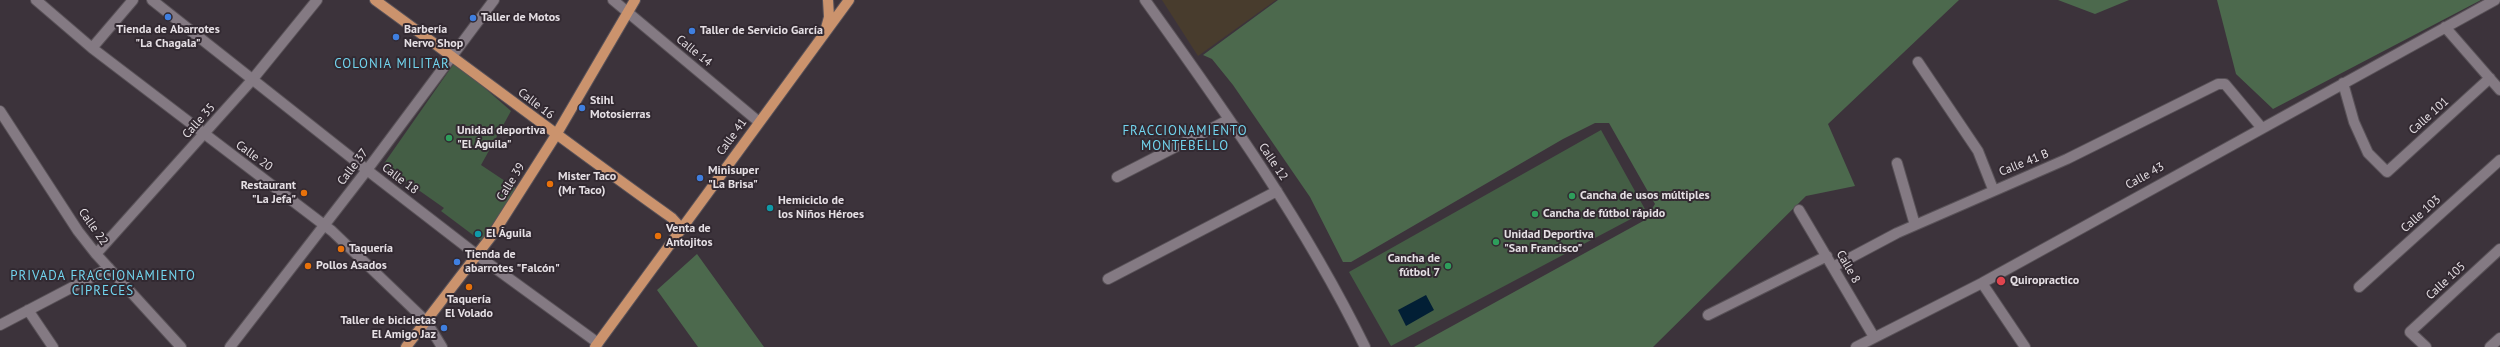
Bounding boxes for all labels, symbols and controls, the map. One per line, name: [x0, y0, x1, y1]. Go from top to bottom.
place label: Taller de Motos: [481, 11, 560, 25]
marker: Tienda de Abarrotes "La Chagala": [163, 12, 173, 22]
marker: Taller de Motos: [468, 13, 478, 23]
place label: Tienda de Abarrotes "La Chagala": [116, 23, 220, 51]
place label: Barbería Nervo Shop: [404, 23, 463, 51]
place label: Taller de Servicio García: [700, 24, 823, 38]
marker: Taller de Servicio García: [687, 26, 697, 36]
marker: Barbería Nervo Shop: [391, 32, 401, 42]
street label: Calle 14: [673, 32, 715, 70]
district label: COLONIA MILITAR: [334, 56, 450, 72]
street label: Calle 16: [515, 85, 557, 123]
place label: Stihl Motosierras: [590, 94, 650, 122]
street label: Calle 101: [2406, 94, 2452, 138]
street label: Calle 35: [180, 101, 218, 141]
marker: Stihl Motosierras: [577, 103, 587, 113]
street label: Calle 41: [714, 116, 750, 158]
district label: FRACCIONAMIENTO MONTEBELLO: [1122, 123, 1248, 154]
place label: Unidad deportiva "El Águila": [457, 124, 545, 152]
marker: Unidad deportiva "El Águila": [444, 133, 454, 143]
street label: Calle 20: [233, 138, 275, 174]
street label: Calle 12: [1255, 141, 1291, 183]
street label: Calle 37: [335, 146, 371, 188]
street label: Calle 41 B: [1997, 147, 2051, 179]
street label: Calle 39: [494, 160, 528, 204]
street label: Calle 43: [2123, 160, 2167, 192]
street label: Calle 18: [379, 161, 421, 197]
place label: Minisuper "La Brisa": [708, 164, 759, 192]
place label: Mister Taco (Mr Taco): [558, 170, 616, 198]
marker: Minisuper "La Brisa": [695, 173, 705, 183]
place label: Restaurant "La Jefa": [241, 179, 296, 207]
marker: Mister Taco (Mr Taco): [545, 179, 555, 189]
marker: Restaurant "La Jefa": [299, 188, 309, 198]
place label: Cancha de usos múltiples: [1580, 189, 1710, 203]
marker: Cancha de usos múltiples: [1567, 191, 1577, 201]
street label: Calle 103: [2398, 192, 2444, 236]
place label: Hemiciclo de los Niños Héroes: [778, 194, 864, 222]
marker: Hemiciclo de los Niños Héroes: [765, 203, 775, 213]
street label: Calle 22: [75, 206, 111, 248]
place label: Cancha de fútbol rápido: [1543, 207, 1665, 221]
marker: Cancha de fútbol rápido: [1530, 209, 1540, 219]
place label: Venta de Antojitos: [666, 222, 712, 250]
place label: El Águila: [486, 227, 531, 241]
place label: Unidad Deportiva "San Francisco": [1504, 228, 1594, 256]
marker: El Águila: [473, 229, 483, 239]
marker: Venta de Antojitos: [653, 231, 663, 241]
marker: Unidad Deportiva "San Francisco": [1491, 237, 1501, 247]
place label: Taquería: [349, 242, 393, 256]
marker: Taquería: [336, 244, 346, 254]
place label: Tienda de abarrotes "Falcón": [465, 248, 560, 276]
street label: Calle 8: [1833, 248, 1863, 286]
place label: Cancha de fútbol 7: [1388, 252, 1440, 280]
marker: Tienda de abarrotes "Falcón": [452, 257, 462, 267]
place label: Pollos Asados: [316, 259, 387, 273]
street label: Calle 105: [2423, 259, 2469, 303]
marker: Pollos Asados: [303, 261, 313, 271]
marker: Cancha de fútbol 7: [1443, 261, 1453, 271]
district label: PRIVADA FRACCIONAMIENTO CIPRECES: [10, 268, 196, 299]
place label: Quiropractico: [2010, 274, 2079, 288]
marker: Quiropractico: [1995, 275, 2007, 287]
marker: Taquería El Volado: [464, 282, 474, 292]
place label: Taquería El Volado: [445, 293, 493, 321]
place label: Taller de bicicletas El Amigo Jaz: [340, 314, 436, 342]
marker: Taller de bicicletas El Amigo Jaz: [439, 323, 449, 333]

